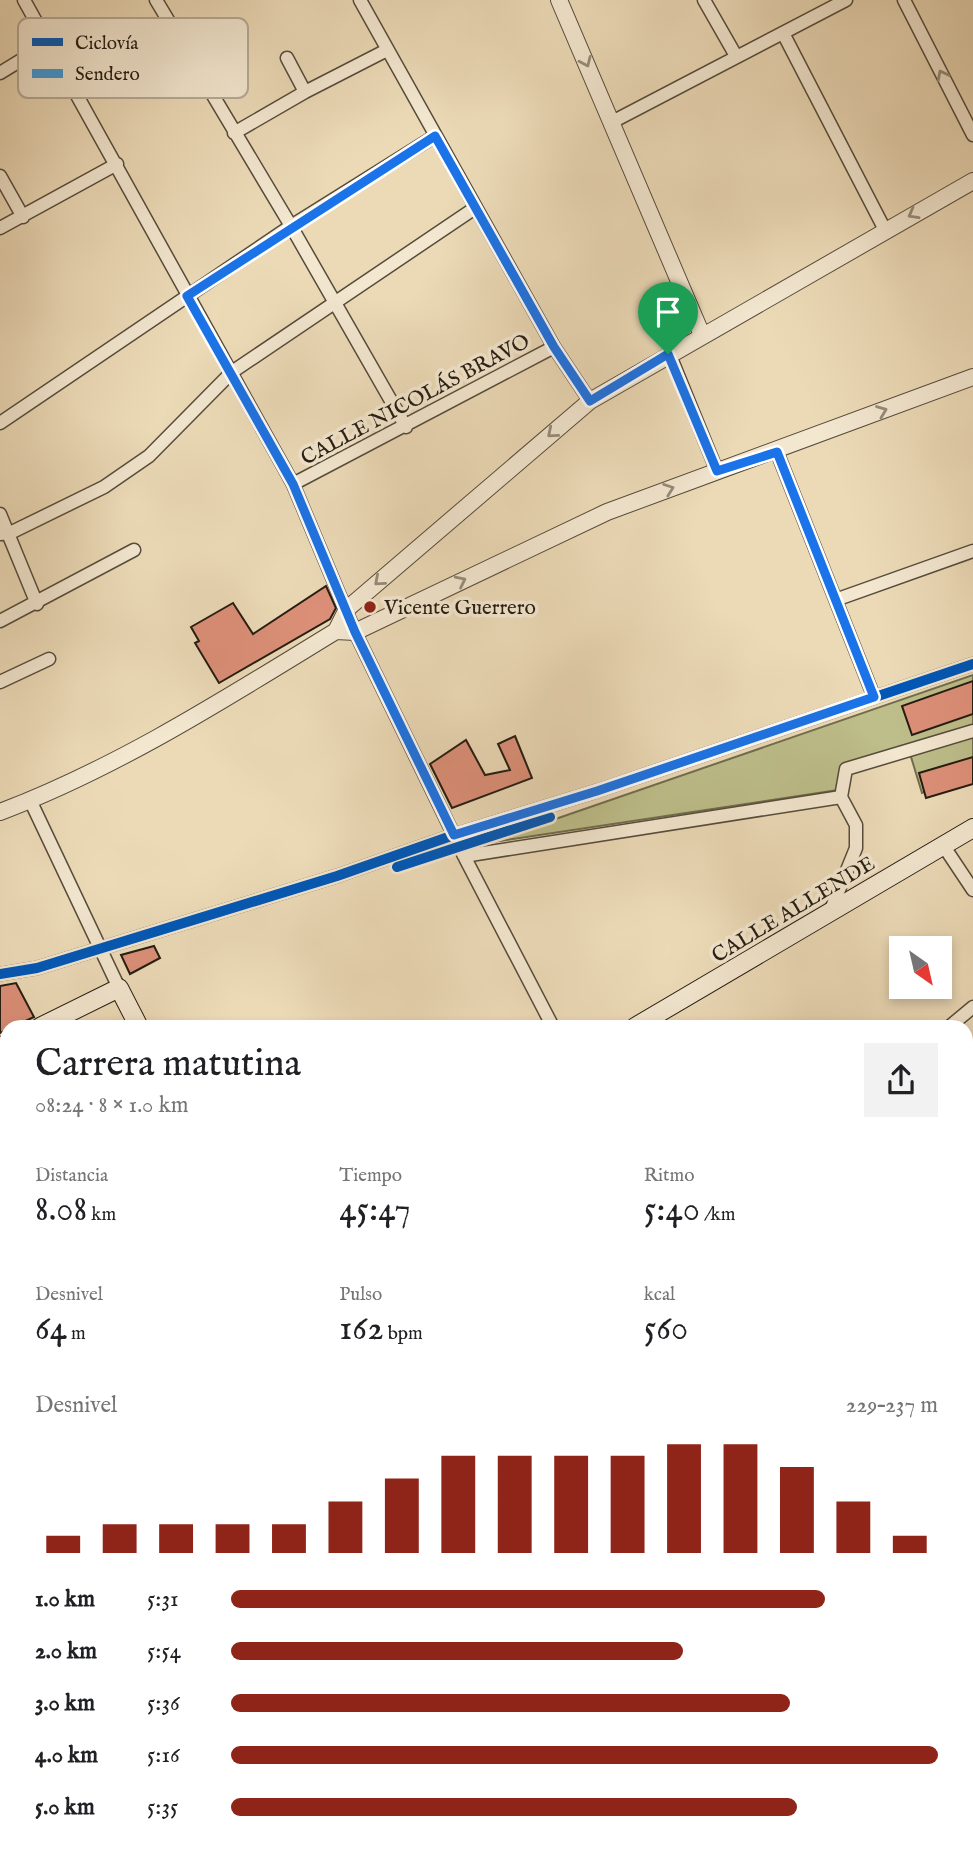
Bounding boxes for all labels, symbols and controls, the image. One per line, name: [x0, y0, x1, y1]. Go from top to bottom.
legend: [18, 18, 248, 98]
text: Ciclovía: [75, 32, 139, 56]
one-way arrow: [578, 55, 592, 68]
text: Sendero: [75, 63, 140, 87]
one-way arrow: [936, 69, 950, 82]
one-way arrow: [908, 206, 921, 219]
pin: [638, 282, 698, 354]
icon: arrive: [649, 293, 687, 331]
street label: CALLE NICOLÁS BRAVO: [296, 328, 535, 472]
one-way arrow: [876, 406, 888, 420]
one-way arrow: [547, 425, 560, 437]
one-way arrow: [662, 483, 674, 497]
one-way arrow: [374, 573, 387, 586]
one-way arrow: [454, 575, 466, 589]
place label: Vicente Guerrero: [383, 595, 536, 622]
marker: Vicente Guerrero: [362, 599, 378, 615]
street label: CALLE ALLENDE: [707, 851, 880, 970]
north arrow: [889, 936, 952, 999]
map controls: [889, 936, 952, 999]
text: Carrera matutina: [35, 1041, 301, 1089]
button: share: [864, 1043, 938, 1117]
text: 08:24 · 8 × 1.0 km: [35, 1091, 188, 1120]
text: Distancia: [35, 1164, 108, 1188]
text: Tiempo: [339, 1164, 402, 1188]
text: Ritmo: [644, 1164, 694, 1188]
text: 8.08: [35, 1188, 87, 1233]
text: 45:47: [339, 1188, 411, 1233]
text: 5:40: [644, 1188, 700, 1233]
text: km: [87, 1203, 116, 1227]
text: /km: [700, 1203, 735, 1227]
text: Desnivel: [35, 1283, 103, 1307]
text: Pulso: [339, 1283, 382, 1307]
text: kcal: [644, 1283, 675, 1307]
text: 64: [35, 1307, 67, 1352]
text: 162: [339, 1307, 384, 1352]
text: 560: [644, 1307, 688, 1352]
text: m: [67, 1322, 86, 1346]
text: bpm: [384, 1322, 423, 1346]
text: Desnivel: [35, 1391, 117, 1420]
text: 229–237 m: [846, 1391, 938, 1420]
text: 1.0 km: [35, 1585, 95, 1614]
text: 5:31: [147, 1585, 179, 1614]
text: 2.0 km: [35, 1637, 97, 1666]
text: 5:54: [147, 1637, 181, 1666]
text: 3.0 km: [35, 1689, 95, 1718]
text: 5:36: [147, 1689, 180, 1718]
text: 4.0 km: [35, 1741, 98, 1770]
text: 5:16: [147, 1741, 180, 1770]
text: 5.0 km: [35, 1793, 95, 1822]
text: 5:35: [147, 1793, 178, 1822]

